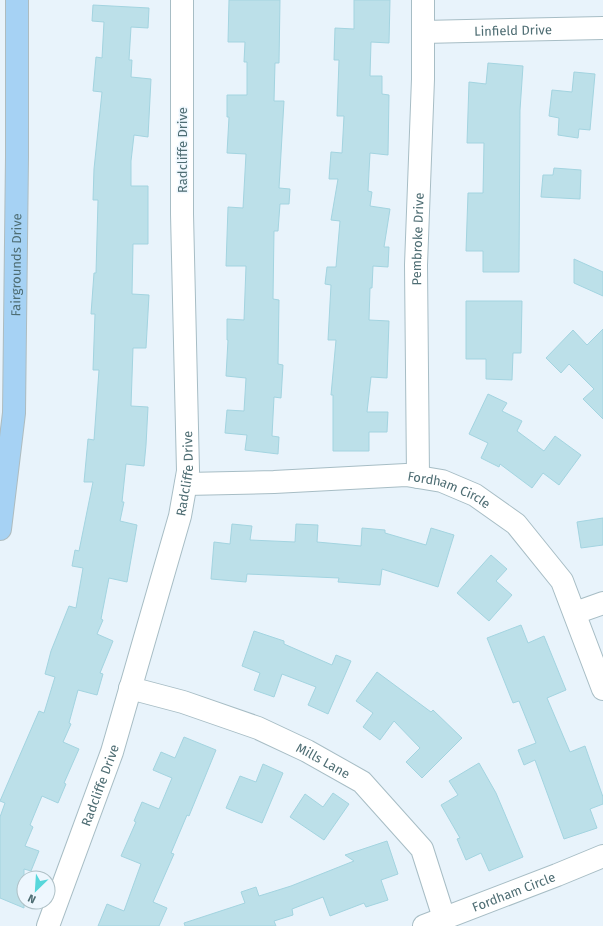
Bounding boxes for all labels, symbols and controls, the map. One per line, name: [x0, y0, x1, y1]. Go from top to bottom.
street label: Linfield Drive: [474, 22, 552, 38]
street label: Radcliffe Drive: [175, 107, 190, 193]
street label: Pembroke Drive: [408, 192, 426, 286]
street label: Fairgrounds Drive: [8, 213, 24, 317]
street label: Radcliffe Drive: [173, 431, 196, 517]
street label: Fordham Circle: [407, 468, 494, 511]
street label: Mills Lane: [294, 740, 353, 781]
street label: Radcliffe Drive: [78, 743, 121, 828]
street label: Fordham Circle: [470, 869, 557, 914]
north arrow: [16, 870, 56, 910]
text: N: [26, 891, 38, 906]

